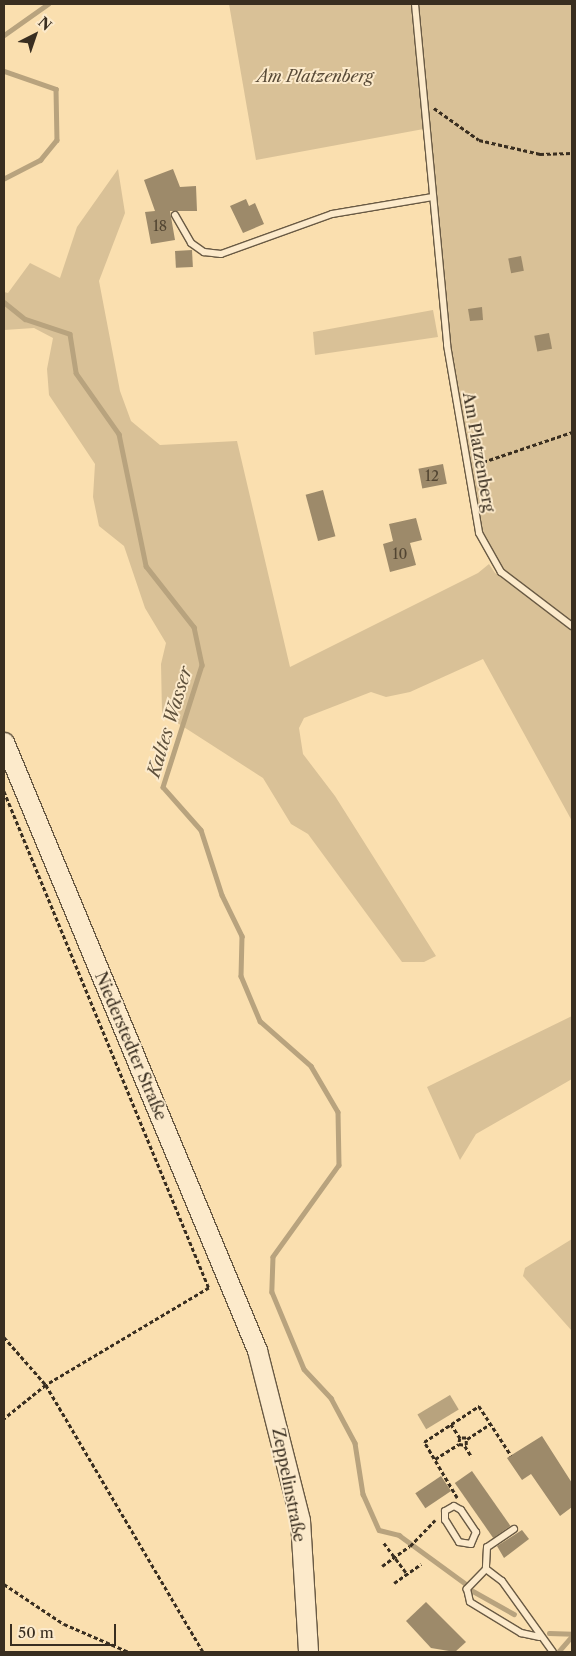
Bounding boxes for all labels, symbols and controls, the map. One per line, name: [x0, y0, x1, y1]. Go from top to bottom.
north arrow: [10, 10, 60, 60]
text: N: [34, 13, 55, 34]
park label: Am Platzenberg: [257, 66, 373, 86]
house number: 18: [153, 218, 167, 234]
street label: Am Platzenberg: [459, 391, 499, 513]
house number: 12: [425, 468, 439, 484]
house number: 10: [393, 546, 407, 562]
water label: Kaltes Wasser: [143, 664, 197, 780]
street label: Niederstedter Straße: [91, 969, 171, 1123]
street label: Zeppelinstraße: [269, 1426, 309, 1544]
scale bar: [12, 1614, 119, 1646]
text: 50 m: [18, 1623, 54, 1642]

